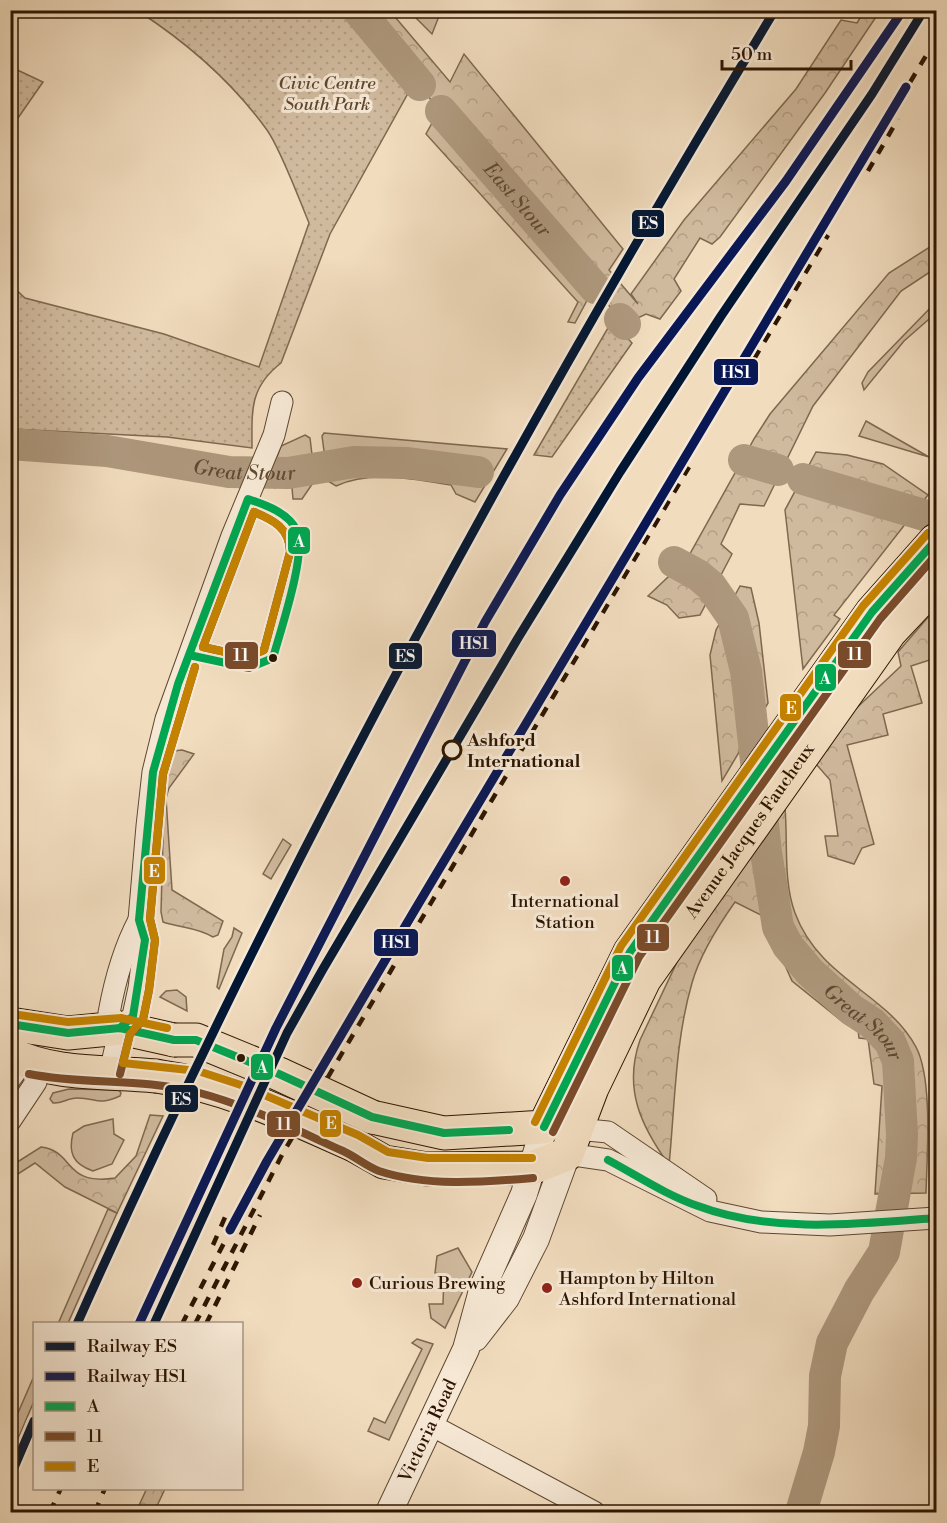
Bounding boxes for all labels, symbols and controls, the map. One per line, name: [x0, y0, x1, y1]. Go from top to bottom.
scale bar: [722, 33, 851, 71]
text: 50 m: [731, 43, 773, 66]
park label: Civic Centre South Park: [278, 72, 376, 116]
water label: East Stour: [477, 157, 556, 243]
line badge: ES: [631, 209, 665, 238]
text: ES: [638, 214, 658, 234]
line badge: HS1: [713, 358, 759, 386]
text: HS1: [721, 363, 751, 383]
water label: Great Stour: [191, 455, 298, 487]
line badge: A: [287, 526, 311, 555]
text: A: [292, 532, 305, 552]
line badge: HS1: [451, 629, 497, 658]
text: HS1: [459, 634, 489, 654]
line badge: 11: [837, 640, 872, 669]
line badge: 11: [224, 641, 259, 670]
line badge: ES: [388, 642, 423, 670]
text: 11: [847, 645, 863, 665]
text: 11: [233, 646, 249, 666]
text: ES: [395, 647, 415, 667]
unlabelled marker: [267, 652, 279, 664]
line badge: A: [814, 663, 837, 692]
text: A: [818, 669, 831, 689]
line badge: E: [779, 693, 802, 722]
text: E: [785, 699, 797, 719]
place label: Ashford International: [466, 729, 580, 773]
street label: Avenue Jacques Faucheux: [680, 738, 820, 924]
marker: Ashford International: [442, 740, 462, 760]
line badge: E: [143, 856, 166, 885]
text: E: [148, 862, 160, 882]
marker: International Station: [558, 874, 572, 888]
place label: International Station: [511, 890, 620, 934]
line badge: 11: [636, 923, 670, 952]
line badge: HS1: [373, 928, 419, 957]
text: 11: [645, 928, 661, 948]
text: HS1: [381, 933, 411, 953]
line badge: A: [611, 954, 634, 982]
text: A: [615, 959, 628, 979]
water label: Great Stour: [817, 979, 907, 1065]
unlabelled marker: [235, 1052, 247, 1064]
line badge: A: [250, 1053, 274, 1081]
text: A: [255, 1058, 268, 1078]
line badge: ES: [164, 1084, 199, 1113]
text: ES: [171, 1090, 191, 1110]
line badge: E: [319, 1109, 342, 1138]
line badge: 11: [266, 1110, 301, 1138]
text: E: [325, 1114, 337, 1134]
text: 11: [276, 1115, 292, 1135]
place label: Hampton by Hilton Ashford International: [558, 1267, 737, 1311]
place label: Curious Brewing: [369, 1272, 506, 1295]
marker: Curious Brewing: [350, 1276, 364, 1290]
marker: Hampton by Hilton Ashford International: [540, 1281, 554, 1295]
legend: [33, 1322, 243, 1490]
text: Railway ES: [87, 1335, 177, 1358]
text: Railway HS1: [87, 1365, 187, 1388]
street label: Victoria Road: [393, 1375, 463, 1487]
text: A: [86, 1395, 100, 1418]
text: 11: [87, 1425, 103, 1448]
text: E: [87, 1455, 99, 1478]

